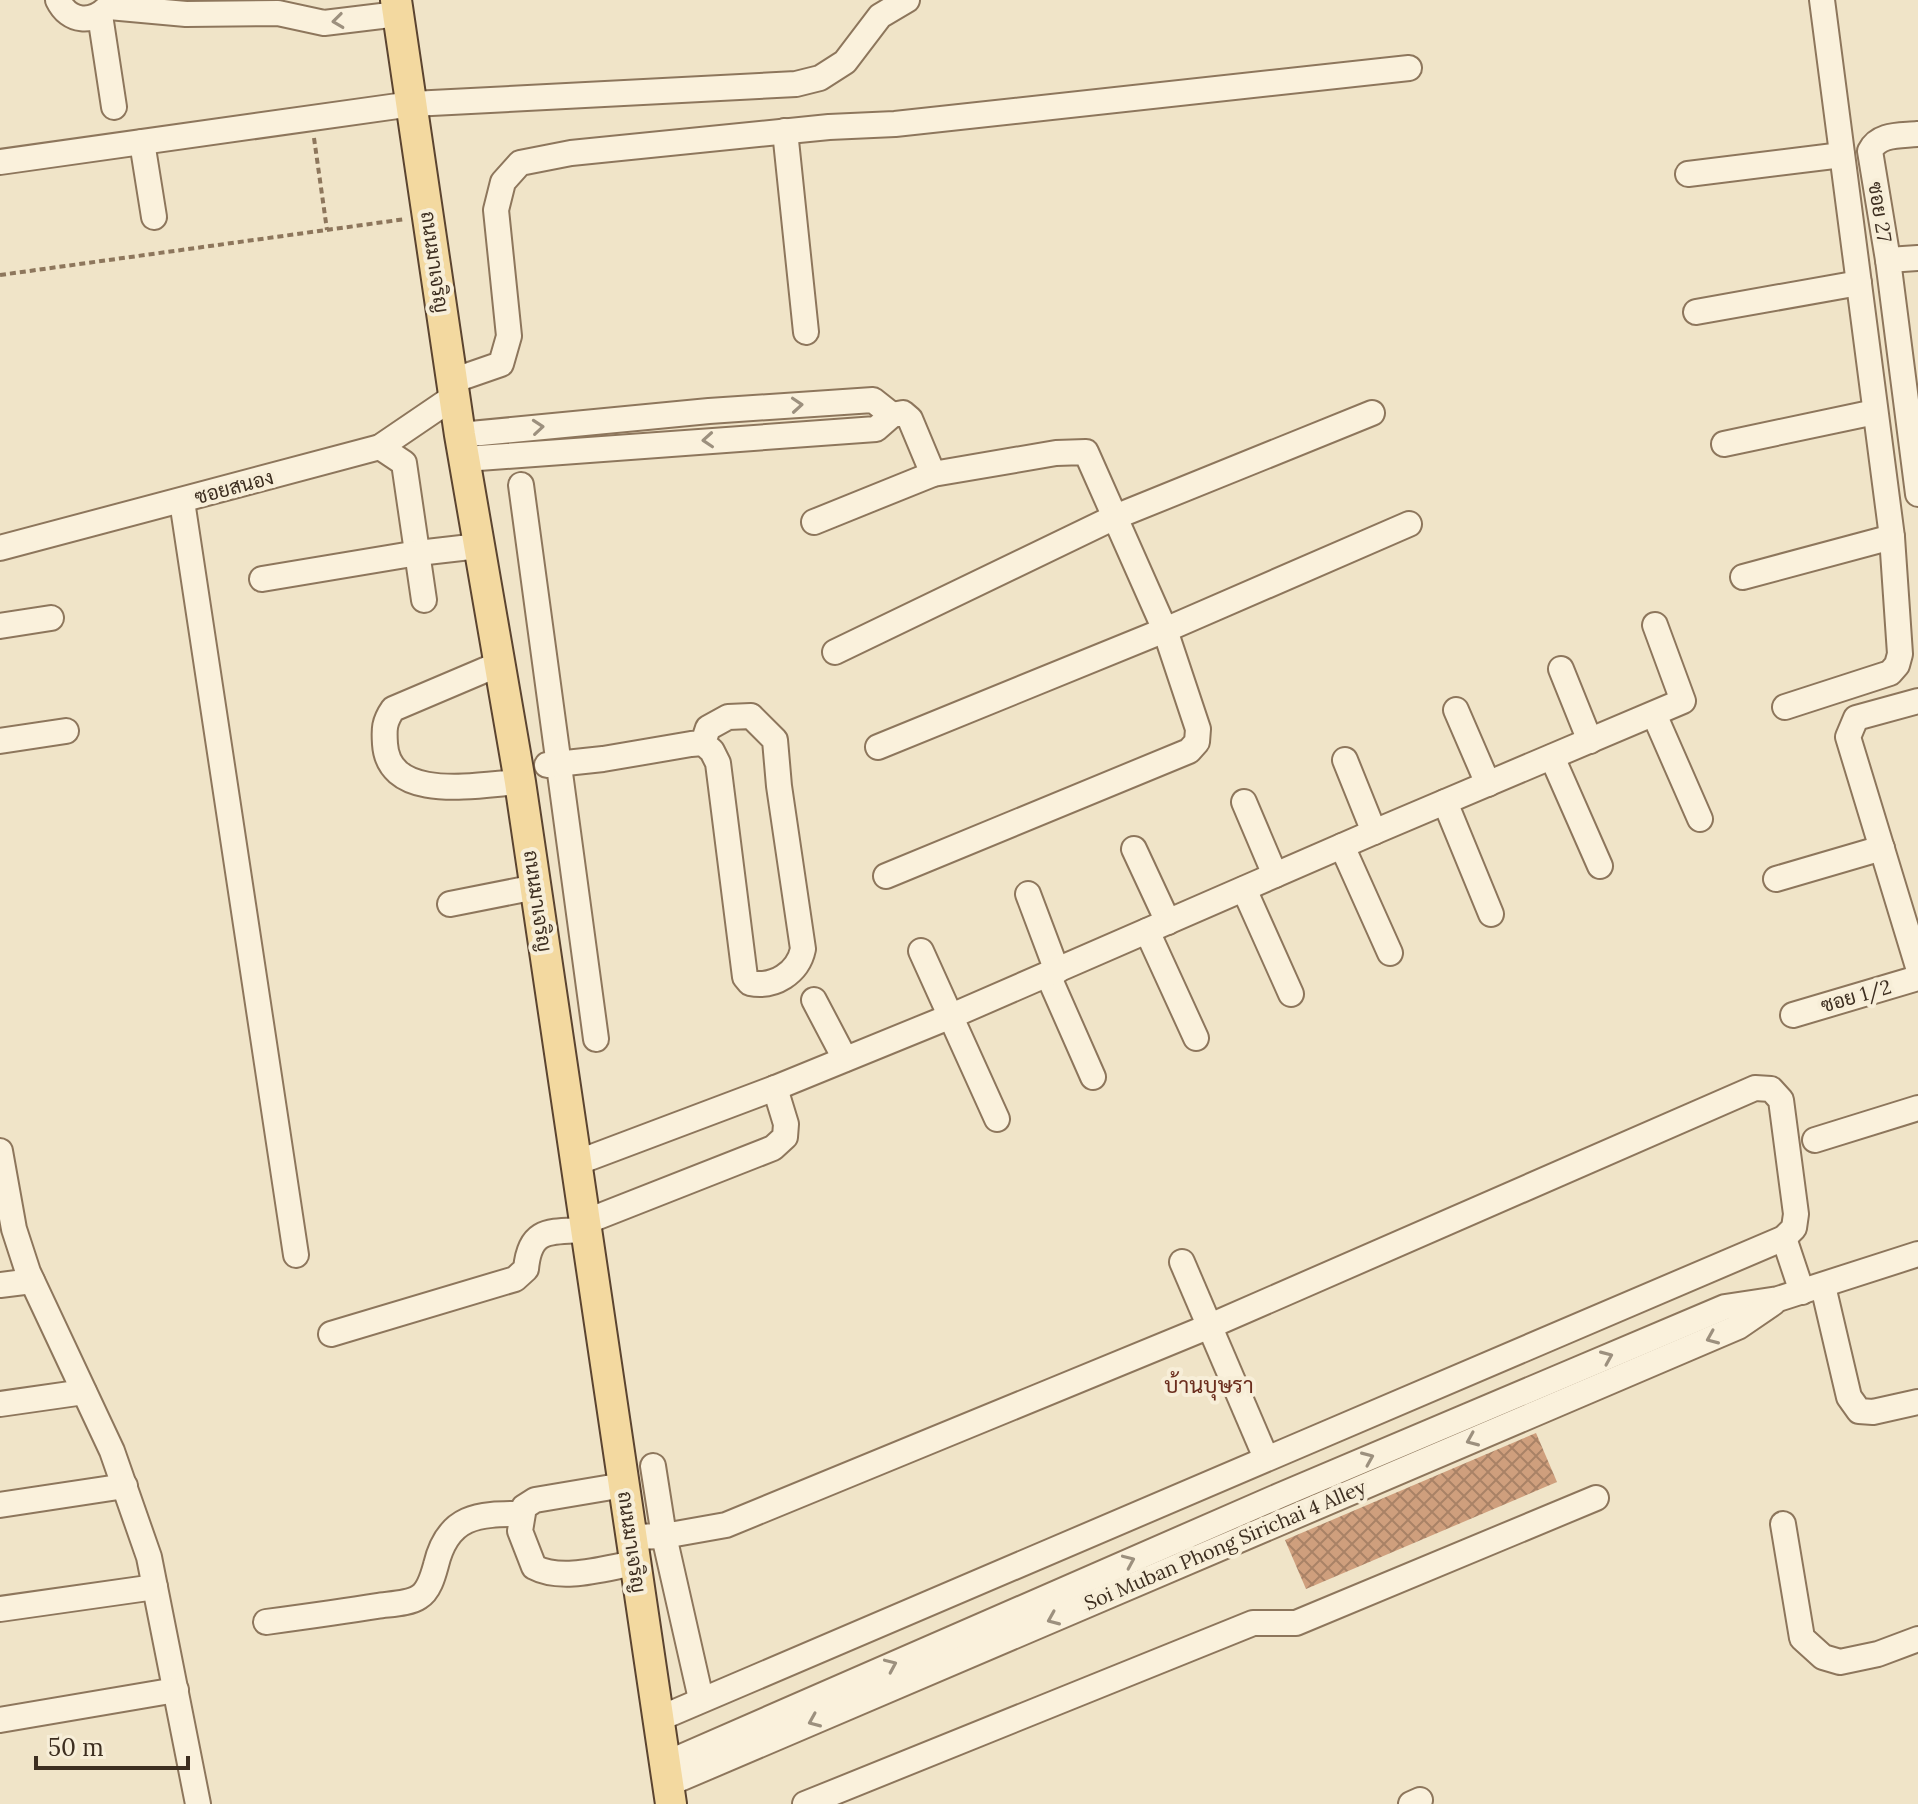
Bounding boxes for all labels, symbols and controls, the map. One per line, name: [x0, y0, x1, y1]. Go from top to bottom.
one-way arrow: [331, 13, 344, 30]
street label: ซอย 27: [1863, 180, 1898, 244]
street label: ถนนมาเจริญ: [416, 209, 455, 315]
one-way arrow: [791, 397, 804, 414]
one-way arrow: [532, 419, 545, 436]
one-way arrow: [701, 431, 714, 448]
street label: ซอยสนอง: [192, 464, 276, 509]
street label: ถนนมาเจริญ: [519, 848, 558, 954]
street label: ซอย 1/2: [1818, 974, 1894, 1018]
one-way arrow: [1706, 1329, 1720, 1345]
one-way arrow: [1599, 1350, 1613, 1367]
district label: บ้านบุษรา: [1164, 1371, 1254, 1401]
one-way arrow: [1466, 1430, 1480, 1447]
one-way arrow: [1360, 1452, 1374, 1468]
street label: Soi Muban Phong Sirichai 4 Alley: [1080, 1474, 1370, 1615]
street label: ถนนมาเจริญ: [613, 1489, 652, 1595]
one-way arrow: [1121, 1555, 1135, 1571]
one-way arrow: [1047, 1609, 1061, 1625]
one-way arrow: [883, 1659, 897, 1675]
one-way arrow: [808, 1712, 822, 1728]
scale bar: [36, 1720, 188, 1770]
text: 50 m: [48, 1732, 104, 1763]

